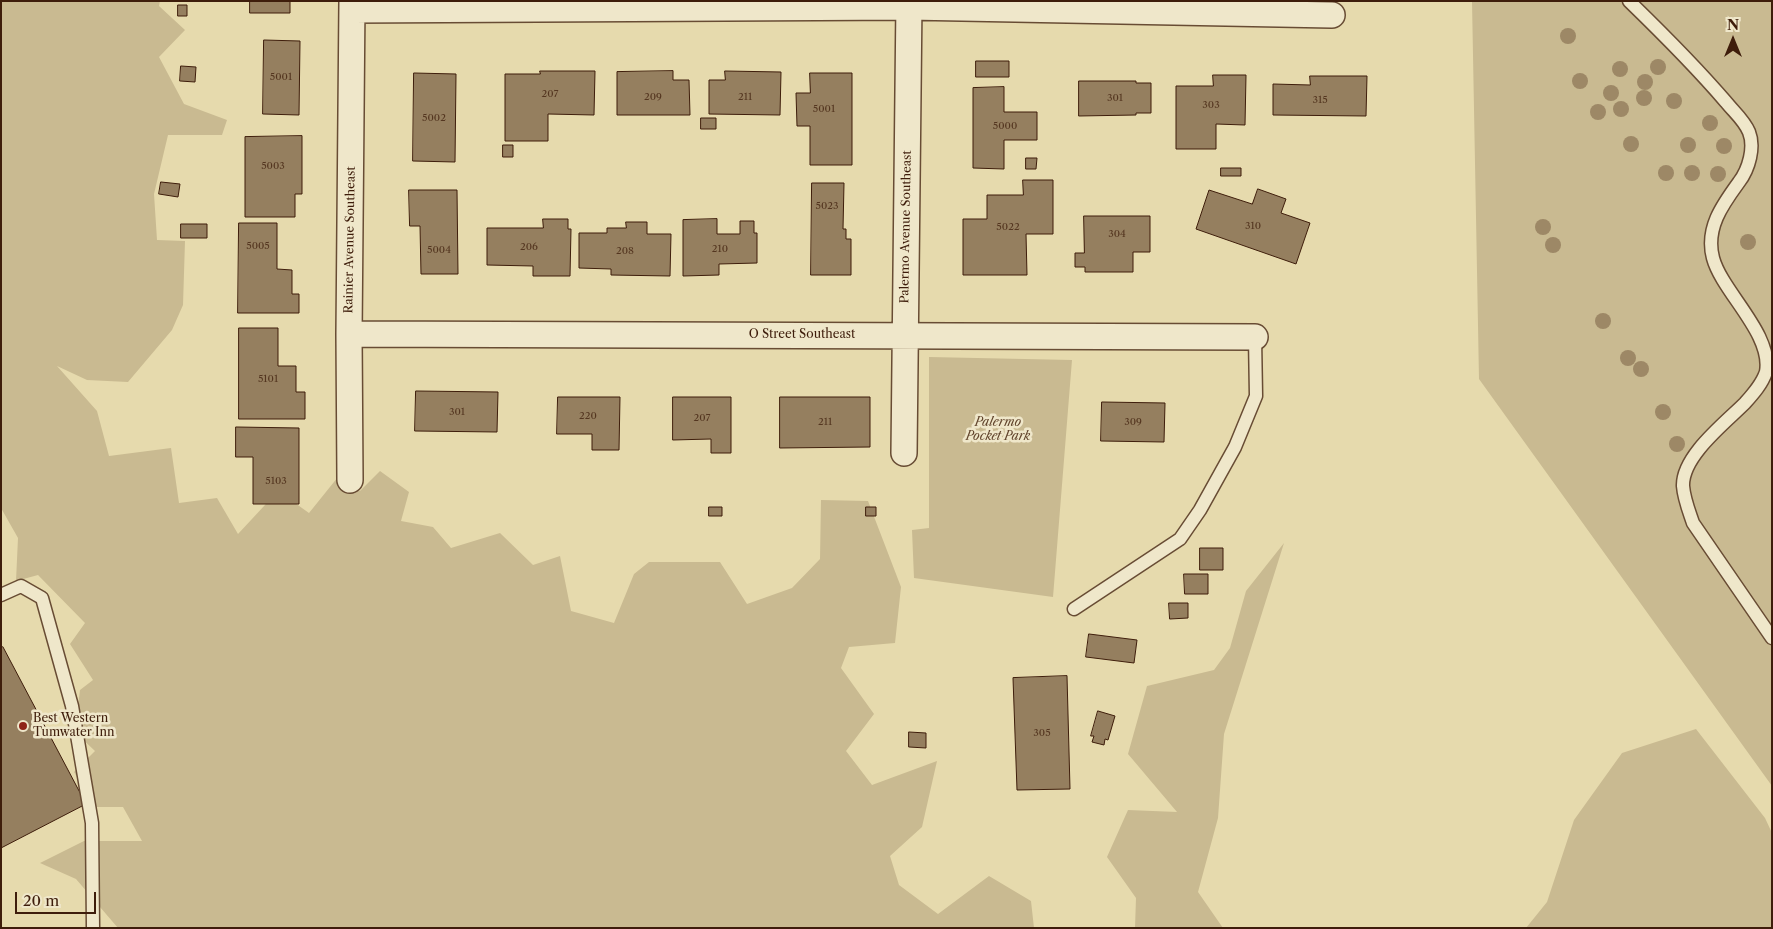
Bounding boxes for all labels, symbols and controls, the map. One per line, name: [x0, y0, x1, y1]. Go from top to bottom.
north arrow: [1708, 15, 1758, 65]
text: N: [1727, 16, 1739, 34]
house number: 5001: [270, 71, 292, 83]
house number: 207: [541, 88, 559, 100]
house number: 209: [644, 91, 662, 103]
house number: 211: [738, 91, 752, 103]
house number: 301: [1107, 92, 1123, 104]
house number: 315: [1312, 94, 1328, 106]
house number: 303: [1202, 99, 1220, 111]
house number: 5001: [813, 103, 835, 115]
house number: 5002: [422, 112, 446, 124]
house number: 5000: [993, 120, 1017, 132]
street label: Palermo Avenue Southeast: [897, 150, 915, 304]
house number: 5003: [261, 160, 285, 172]
street label: Rainier Avenue Southeast: [342, 166, 358, 314]
house number: 5023: [815, 200, 839, 212]
house number: 310: [1245, 220, 1261, 232]
house number: 5022: [996, 221, 1020, 233]
house number: 304: [1108, 228, 1126, 240]
house number: 5005: [246, 240, 270, 252]
house number: 206: [520, 241, 538, 253]
house number: 210: [712, 243, 728, 255]
house number: 5004: [427, 244, 451, 256]
house number: 208: [616, 245, 634, 257]
street label: O Street Southeast: [749, 328, 855, 342]
house number: 5101: [258, 373, 278, 385]
house number: 301: [449, 406, 465, 418]
house number: 220: [579, 410, 597, 422]
house number: 207: [693, 412, 711, 424]
house number: 211: [818, 416, 832, 428]
park label: Palermo Pocket Park: [966, 416, 1030, 444]
house number: 309: [1124, 416, 1142, 428]
house number: 5103: [265, 475, 287, 487]
place label: Best Western Tumwater Inn: [33, 712, 114, 740]
marker: Best Western Tumwater Inn: [17, 720, 29, 732]
house number: 305: [1033, 727, 1051, 739]
scale bar: [18, 882, 99, 914]
text: 20 m: [23, 891, 59, 910]

